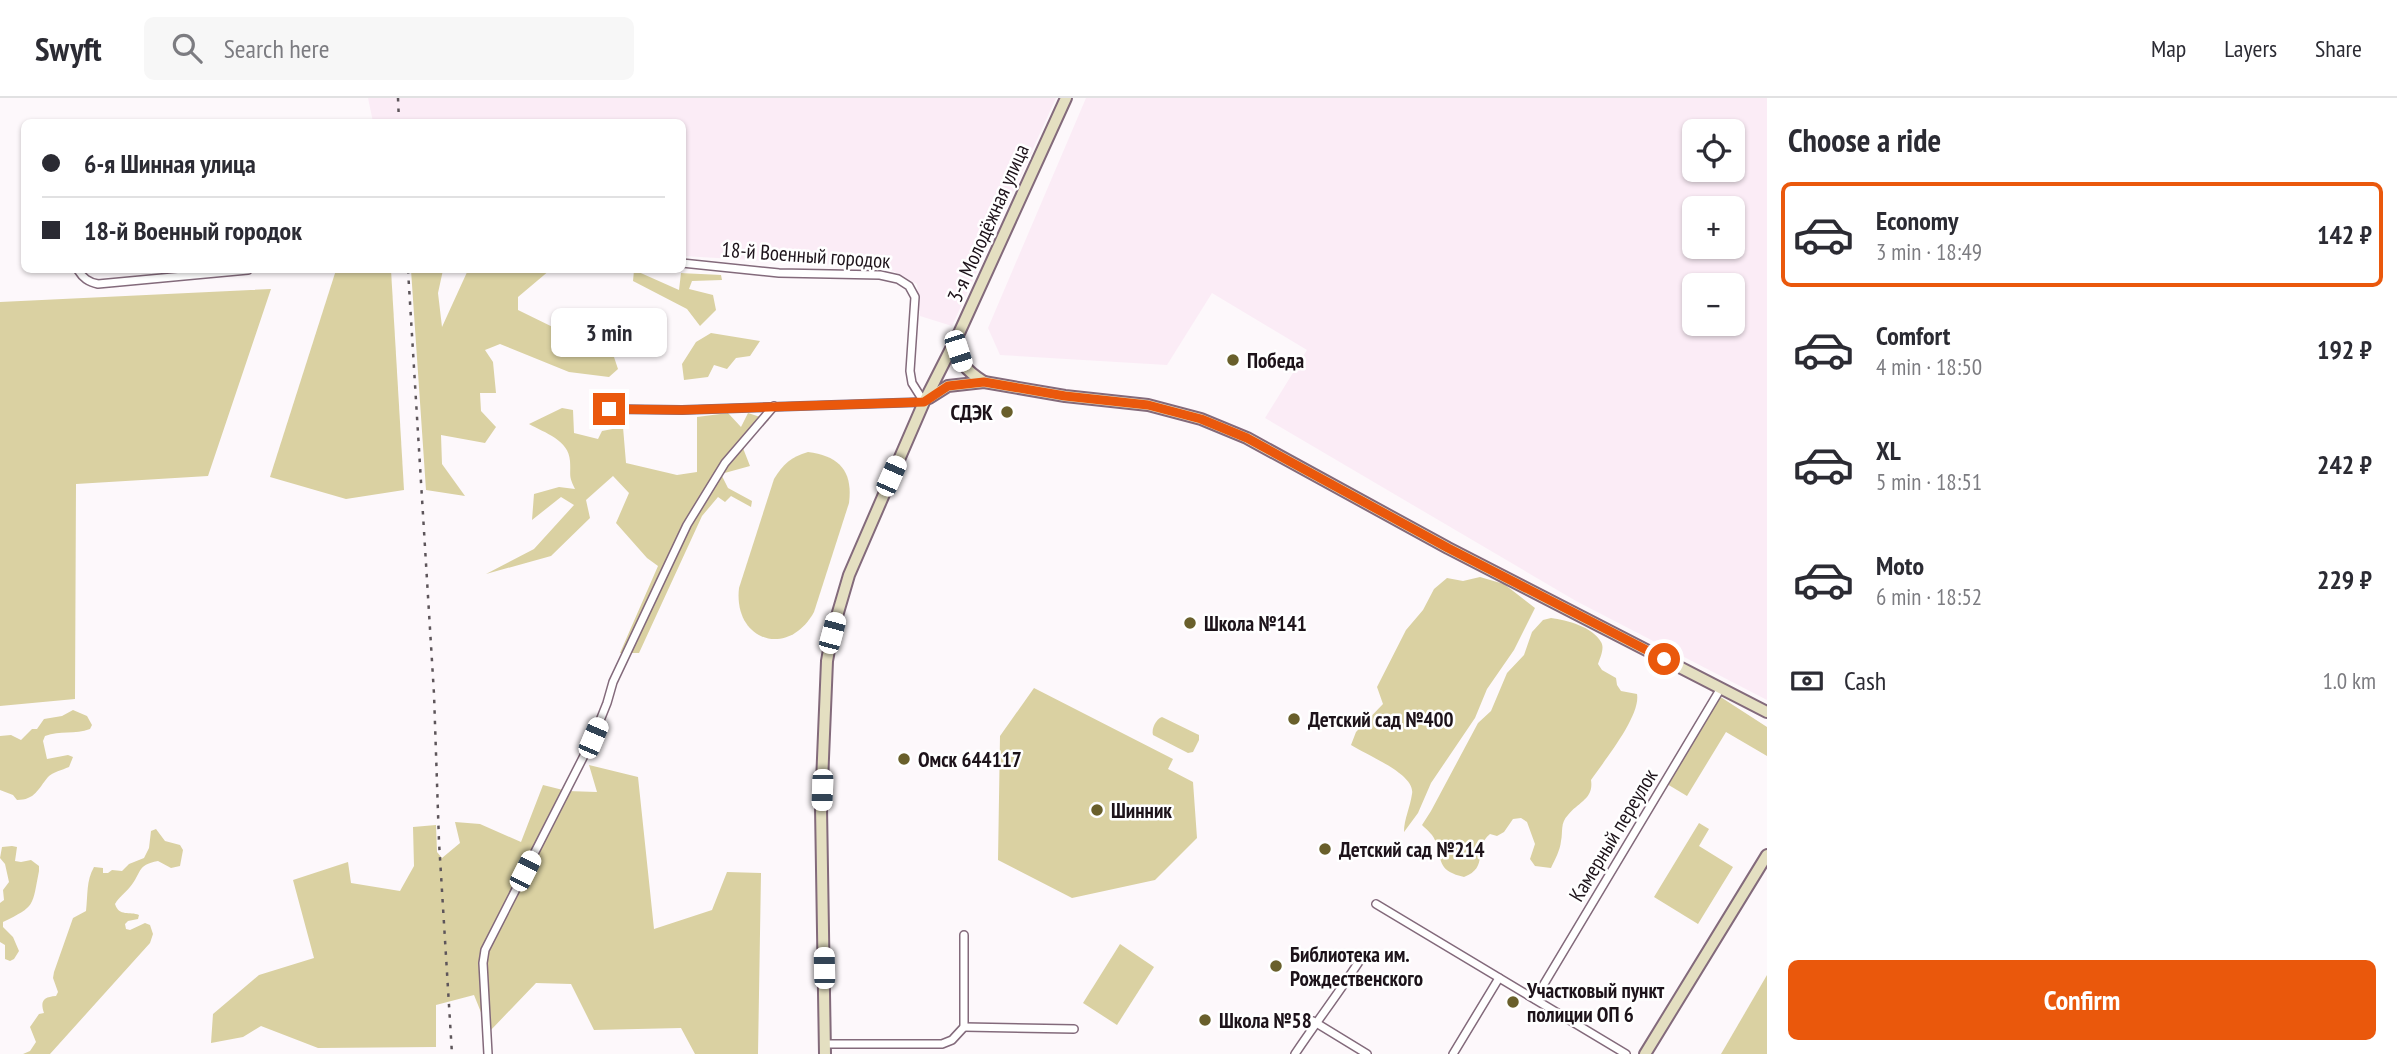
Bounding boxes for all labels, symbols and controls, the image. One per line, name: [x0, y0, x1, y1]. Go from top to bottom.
search box: [144, 17, 634, 80]
text: Swyft: [35, 27, 102, 70]
icon: search: [168, 29, 206, 67]
text: Search here: [224, 32, 329, 65]
text: Map: [2151, 33, 2186, 64]
text: Layers: [2224, 33, 2277, 64]
text: Share: [2315, 33, 2362, 64]
map controls: [1682, 119, 1745, 336]
button: locate: [1682, 119, 1745, 182]
text: Choose a ride: [1788, 119, 1941, 161]
street label: 3-я Молодёжная улица: [941, 140, 1035, 306]
text: 6-я Шинная улица: [84, 147, 256, 180]
button: +: [1682, 196, 1745, 259]
icon: car: [1792, 203, 1855, 266]
text: Economy: [1876, 204, 1958, 237]
text: 18-й Военный городок: [84, 214, 302, 247]
text: 142 ₽: [2317, 218, 2372, 251]
street label: 18-й Военный городок: [721, 236, 891, 274]
text: 3 min · 18:49: [1876, 237, 1982, 266]
button: −: [1682, 273, 1745, 336]
callout: 3 min: [551, 308, 667, 356]
text: 3 min: [586, 318, 632, 347]
icon: car: [1792, 318, 1855, 381]
text: Comfort: [1876, 319, 1950, 352]
car: [942, 328, 975, 374]
text: 192 ₽: [2317, 333, 2372, 366]
place label: Победа: [1247, 347, 1305, 374]
marker: Победа: [1225, 352, 1241, 368]
text: 4 min · 18:50: [1876, 352, 1982, 381]
route end: [593, 393, 625, 425]
place label: СДЭК: [951, 399, 993, 426]
marker: СДЭК: [999, 404, 1015, 420]
icon: car: [1792, 433, 1855, 496]
text: XL: [1876, 434, 1901, 467]
text: 242 ₽: [2317, 448, 2372, 481]
car: [873, 453, 910, 499]
text: 5 min · 18:51: [1876, 467, 1982, 496]
icon: car: [1792, 548, 1855, 611]
text: Moto: [1876, 549, 1924, 582]
text: 229 ₽: [2317, 563, 2372, 596]
text: 6 min · 18:52: [1876, 582, 1982, 611]
car: [817, 610, 848, 656]
place label: Школа №141: [1204, 610, 1307, 637]
marker: Школа №141: [1182, 615, 1198, 631]
route start: [1648, 643, 1680, 675]
icon: cash: [1788, 662, 1826, 700]
text: Cash: [1844, 664, 1886, 697]
text: 1.0 km: [2322, 666, 2376, 695]
place label: Детский сад №400: [1308, 706, 1454, 733]
marker: Детский сад №400: [1286, 711, 1302, 727]
car: [576, 715, 611, 761]
place label: Омск 644117: [918, 746, 1022, 773]
marker: Омск 644117: [896, 751, 912, 767]
street label: Камерный переулок: [1563, 764, 1663, 906]
car: [811, 769, 834, 811]
place label: Шинник: [1111, 797, 1172, 824]
marker: Шинник: [1089, 802, 1105, 818]
place label: Детский сад №214: [1339, 836, 1485, 863]
marker: Детский сад №214: [1317, 841, 1333, 857]
car: [507, 848, 544, 894]
place label: Библиотека им. Рождественского: [1290, 941, 1423, 992]
car: [814, 947, 835, 989]
marker: Библиотека им. Рождественского: [1268, 958, 1284, 974]
button: Confirm: [1788, 960, 2376, 1040]
place label: Участковый пункт полиции ОП 6: [1526, 977, 1665, 1028]
marker: Участковый пункт полиции ОП 6: [1505, 994, 1521, 1010]
place label: Школа №58: [1219, 1007, 1312, 1034]
marker: Школа №58: [1197, 1012, 1213, 1028]

